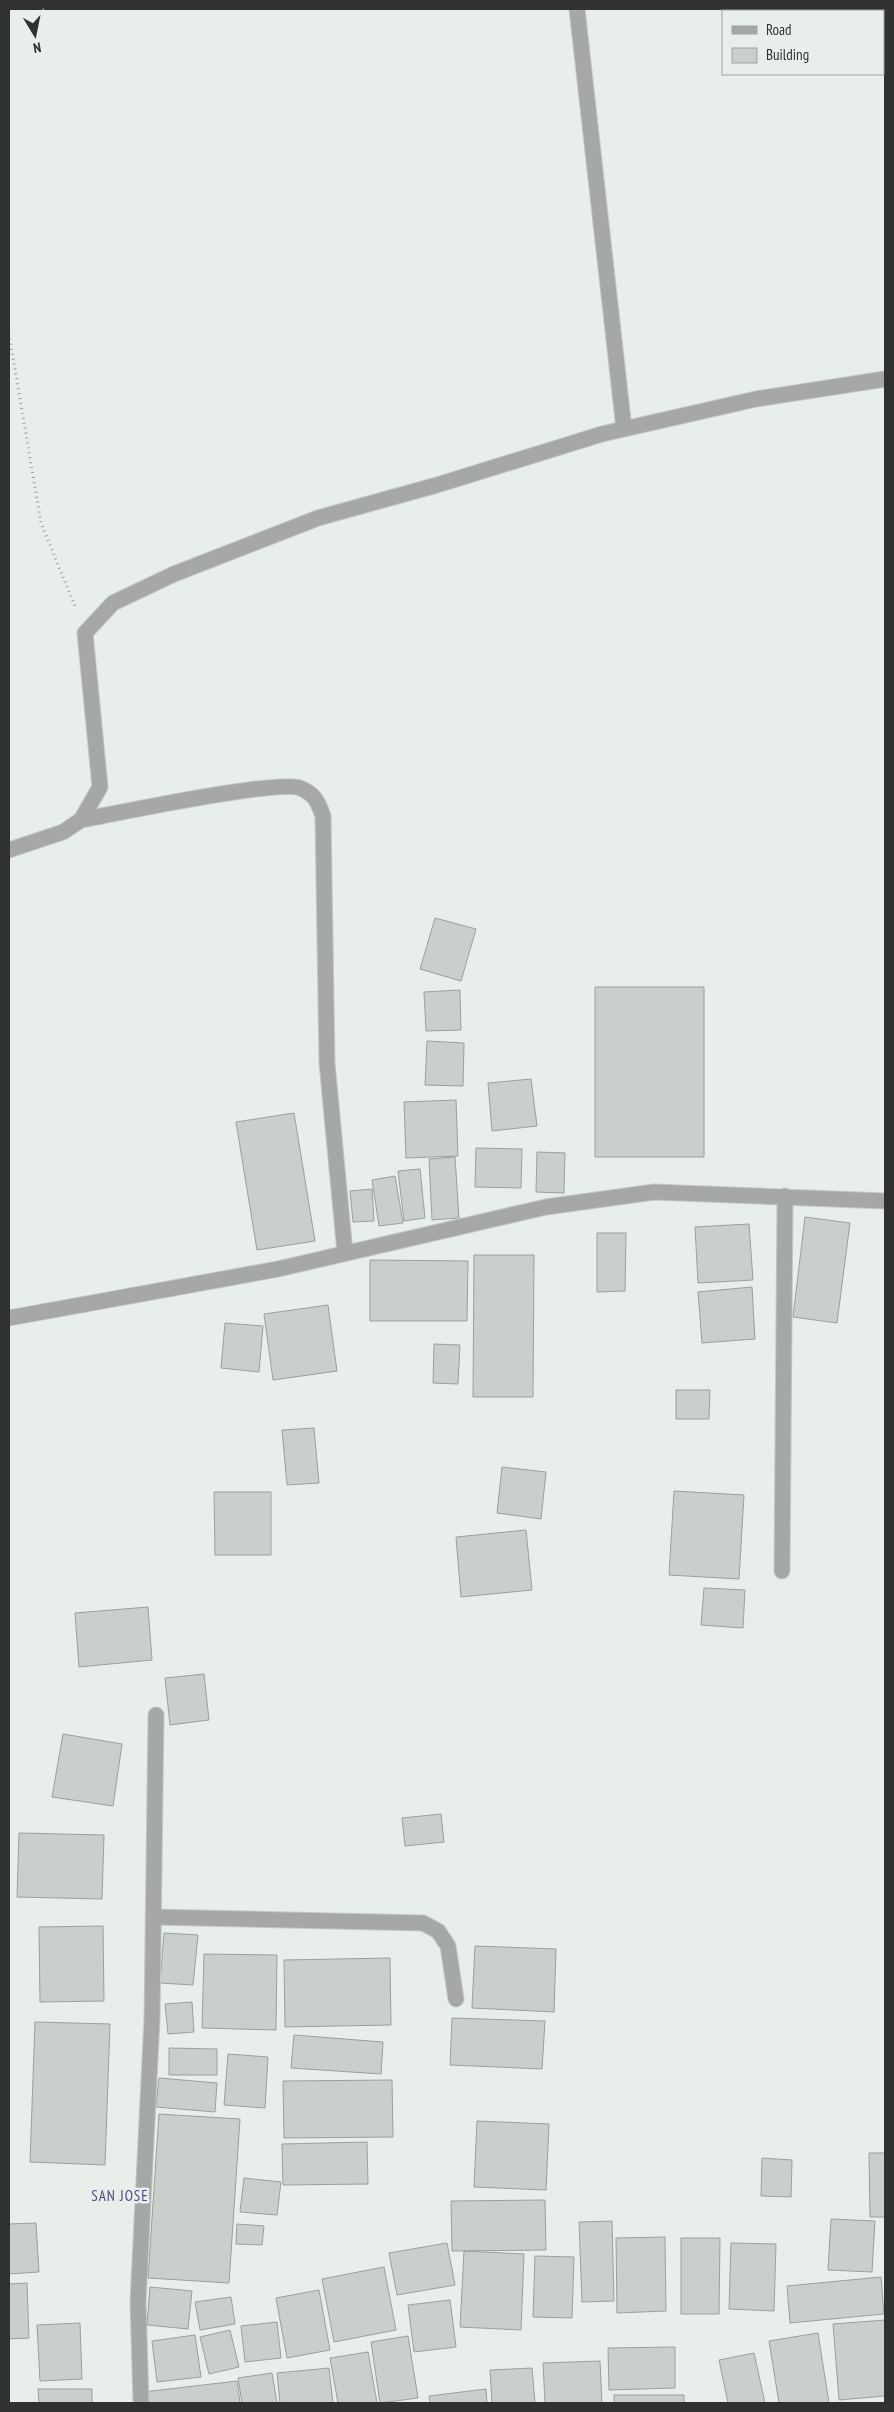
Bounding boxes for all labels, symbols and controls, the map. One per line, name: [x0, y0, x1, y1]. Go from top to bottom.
north arrow: [10, 10, 60, 60]
legend: [722, 10, 884, 75]
text: Road: [766, 20, 792, 39]
text: N: [32, 38, 43, 57]
text: Building: [766, 45, 809, 64]
district label: SAN JOSE: [91, 2186, 149, 2205]

